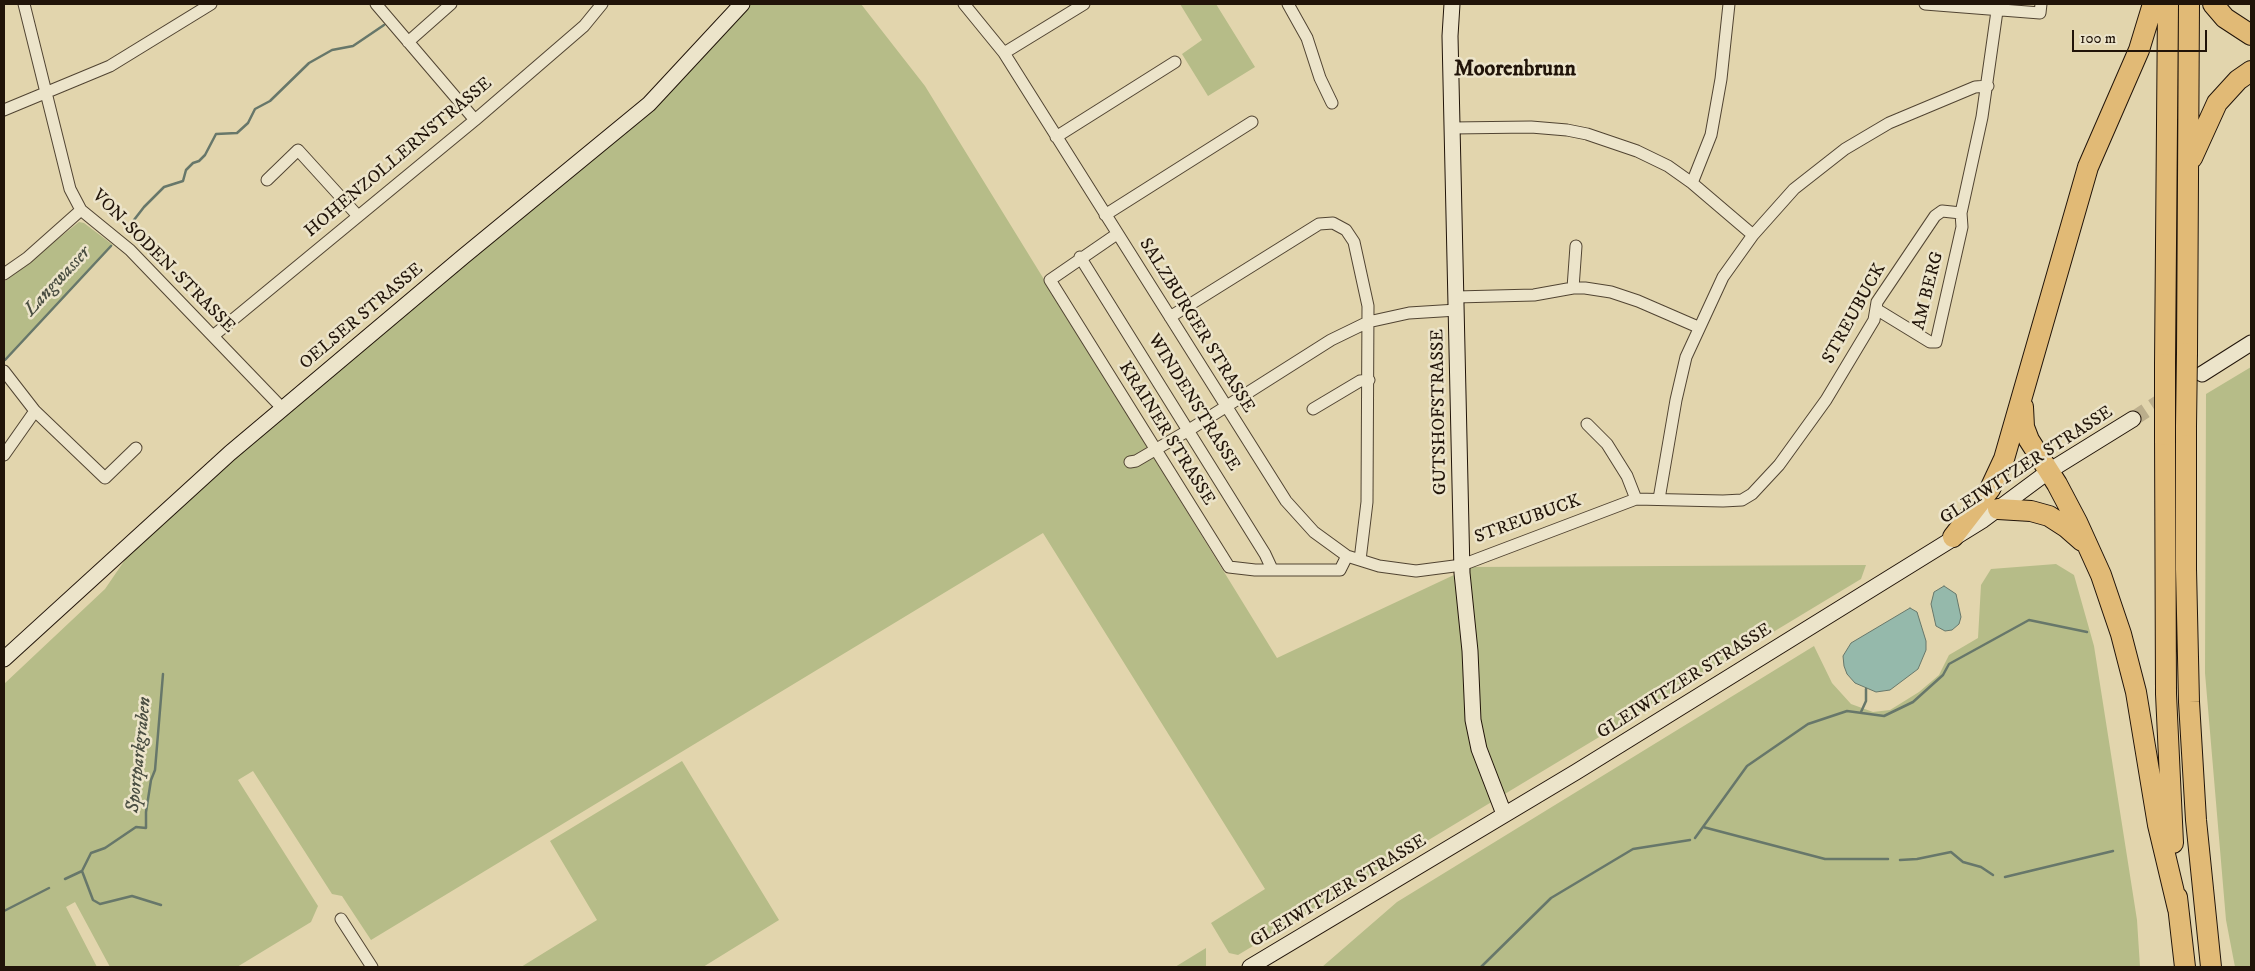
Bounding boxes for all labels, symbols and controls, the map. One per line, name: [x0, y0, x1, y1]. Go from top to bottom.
scale bar: [2075, 20, 2210, 52]
text: 100 m: [2080, 29, 2116, 48]
district label: Moorenbrunn: [1454, 57, 1576, 83]
street label: HOHENZOLLERNSTRASSE: [301, 73, 497, 243]
street label: VON-SODEN-STRASSE: [87, 186, 239, 338]
street label: SALZBURGER STRASSE: [1133, 235, 1259, 417]
water label: Langwasser: [20, 242, 96, 322]
street label: AM BERG: [1909, 249, 1949, 333]
street label: OELSER STRASSE: [296, 259, 428, 375]
street label: STREUBUCK: [1819, 260, 1891, 368]
street label: GUTSHOFSTRASSE: [1428, 329, 1452, 495]
street label: WINDENSTRASSE: [1142, 331, 1244, 475]
street label: KRAINER STRASSE: [1113, 358, 1219, 510]
street label: GLEIWITZER STRASSE: [1937, 402, 2117, 530]
street label: STREUBUCK: [1472, 491, 1584, 549]
street label: GLEIWITZER STRASSE: [1594, 619, 1776, 745]
water label: Sportparkgraben: [123, 696, 157, 814]
street label: GLEIWITZER STRASSE: [1247, 831, 1431, 953]

